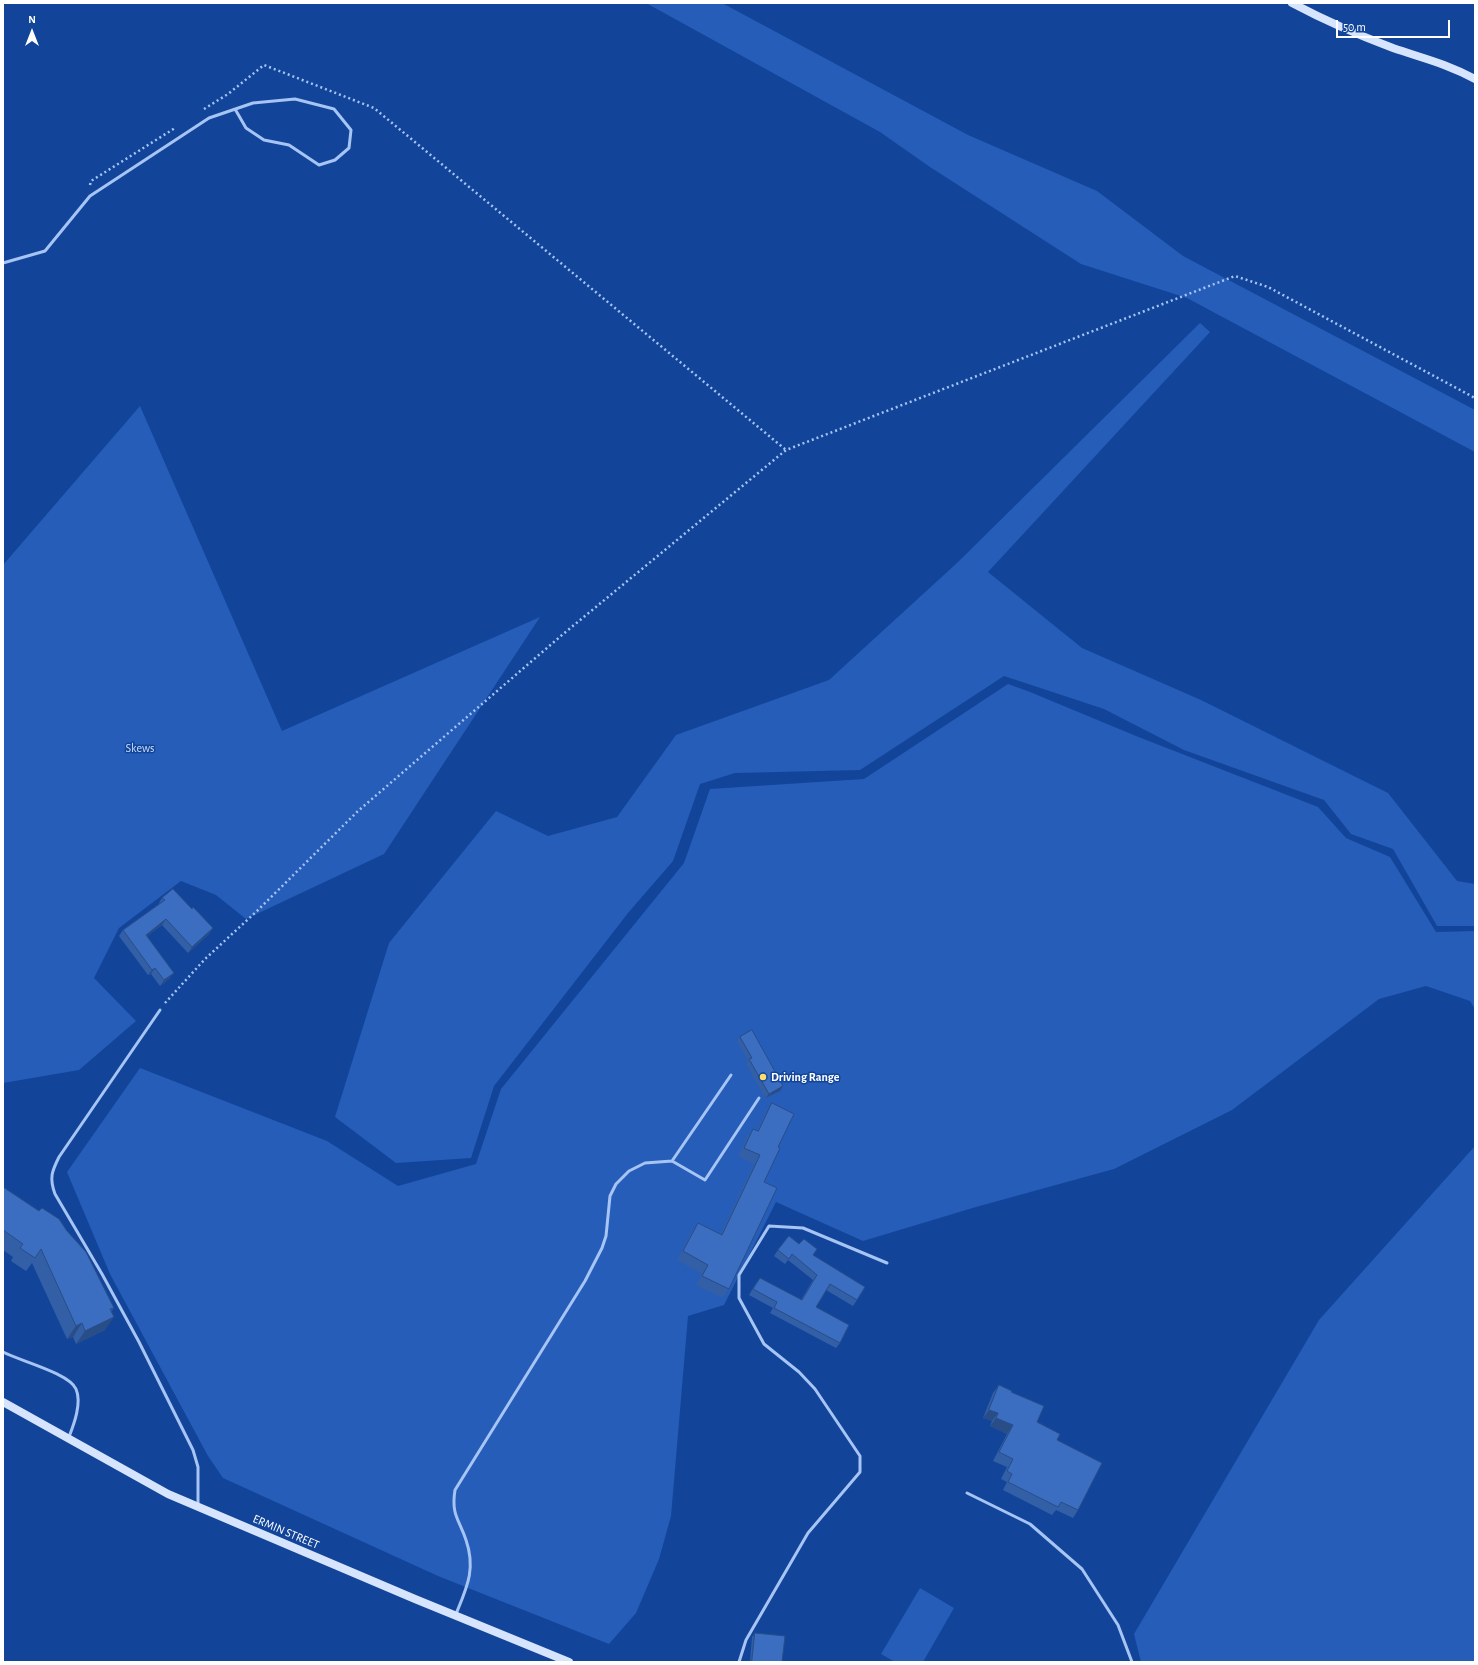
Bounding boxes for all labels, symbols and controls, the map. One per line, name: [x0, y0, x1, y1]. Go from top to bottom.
north arrow: [12, 12, 52, 52]
scale bar: [1338, 12, 1452, 38]
text: N: [28, 14, 36, 25]
text: 50 m: [1343, 21, 1366, 33]
park label: Skews: [126, 741, 154, 755]
place label: Driving Range: [771, 1070, 839, 1084]
marker: Driving Range: [758, 1072, 768, 1082]
street label: ERMIN STREET: [251, 1512, 321, 1552]

